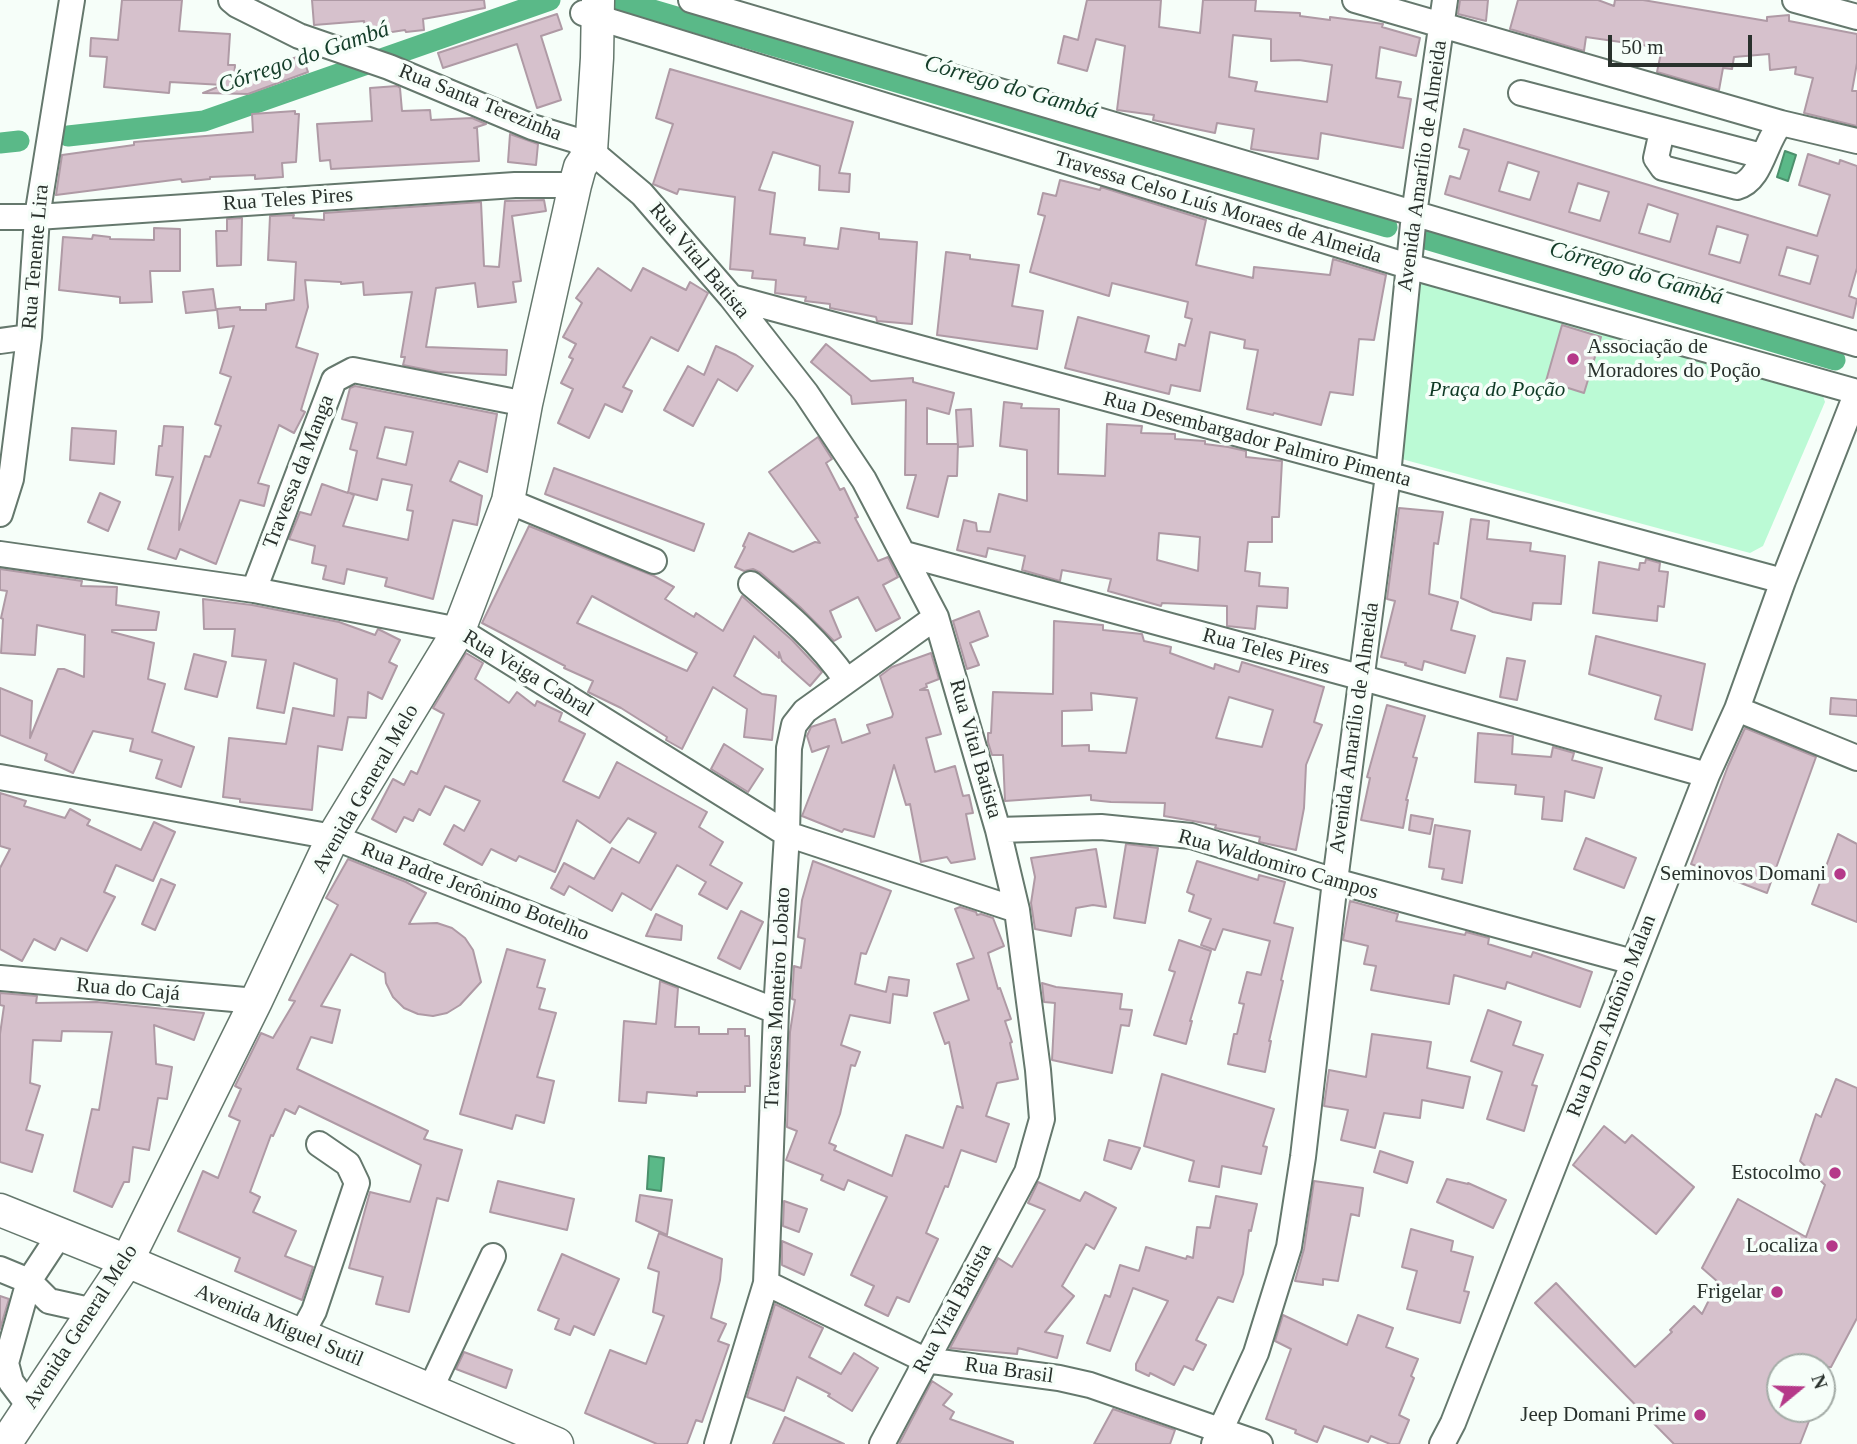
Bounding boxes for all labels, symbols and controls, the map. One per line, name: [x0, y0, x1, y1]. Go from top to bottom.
water label: Córrego do Gambá: [215, 16, 393, 100]
scale bar: [1612, 21, 1756, 65]
text: 50 m: [1621, 35, 1664, 59]
street label: Avenida Amarílio de Almeida: [1393, 39, 1453, 293]
water label: Córrego do Gambá: [921, 50, 1101, 126]
street label: Rua Santa Terezinha: [395, 59, 565, 147]
street label: Travessa Celso Luís Moraes de Almeida: [1052, 146, 1384, 270]
street label: Rua Tenente Lira: [17, 183, 55, 331]
street label: Rua Teles Pires: [222, 183, 354, 217]
street label: Rua Vital Batista: [643, 198, 755, 324]
water label: Córrego do Gambá: [1546, 236, 1726, 312]
place label: Associação de Moradores do Poção: [1587, 334, 1761, 384]
marker: Associação de Moradores do Poção: [1565, 351, 1581, 367]
park label: Praça do Poção: [1429, 377, 1565, 403]
street label: Rua Desembargador Palmiro Pimenta: [1100, 387, 1414, 493]
street label: Travessa da Manga: [258, 392, 340, 552]
street label: Avenida Amarílio de Almeida: [1325, 601, 1385, 855]
street label: Rua Teles Pires: [1200, 623, 1332, 681]
street label: Rua Veiga Cabral: [458, 625, 598, 723]
street label: Rua Vital Batista: [943, 677, 1007, 821]
street label: Avenida General Melo: [307, 700, 425, 878]
street label: Rua Waldomiro Campos: [1175, 824, 1381, 906]
street label: Rua Padre Jerônimo Botelho: [358, 837, 592, 947]
place label: Seminovos Domani: [1660, 861, 1826, 887]
marker: Seminovos Domani: [1832, 866, 1848, 882]
street label: Travessa Monteiro Lobato: [760, 886, 796, 1110]
street label: Rua Dom Antônio Malan: [1562, 912, 1662, 1120]
street label: Rua do Cajá: [75, 973, 181, 1007]
place label: Estocolmo: [1731, 1160, 1821, 1186]
marker: Estocolmo: [1827, 1165, 1843, 1181]
place label: Localiza: [1746, 1233, 1818, 1259]
marker: Localiza: [1824, 1238, 1840, 1254]
street label: Avenida General Melo: [18, 1240, 144, 1414]
street label: Rua Vital Batista: [908, 1240, 998, 1378]
street label: Avenida Miguel Sutil: [191, 1279, 367, 1373]
place label: Frigelar: [1697, 1279, 1763, 1305]
marker: Frigelar: [1769, 1284, 1785, 1300]
street label: Rua Brasil: [963, 1352, 1055, 1390]
north arrow: [1766, 1353, 1836, 1423]
text: N: [1807, 1372, 1832, 1392]
place label: Jeep Domani Prime: [1520, 1402, 1686, 1428]
marker: Jeep Domani Prime: [1692, 1407, 1708, 1423]

